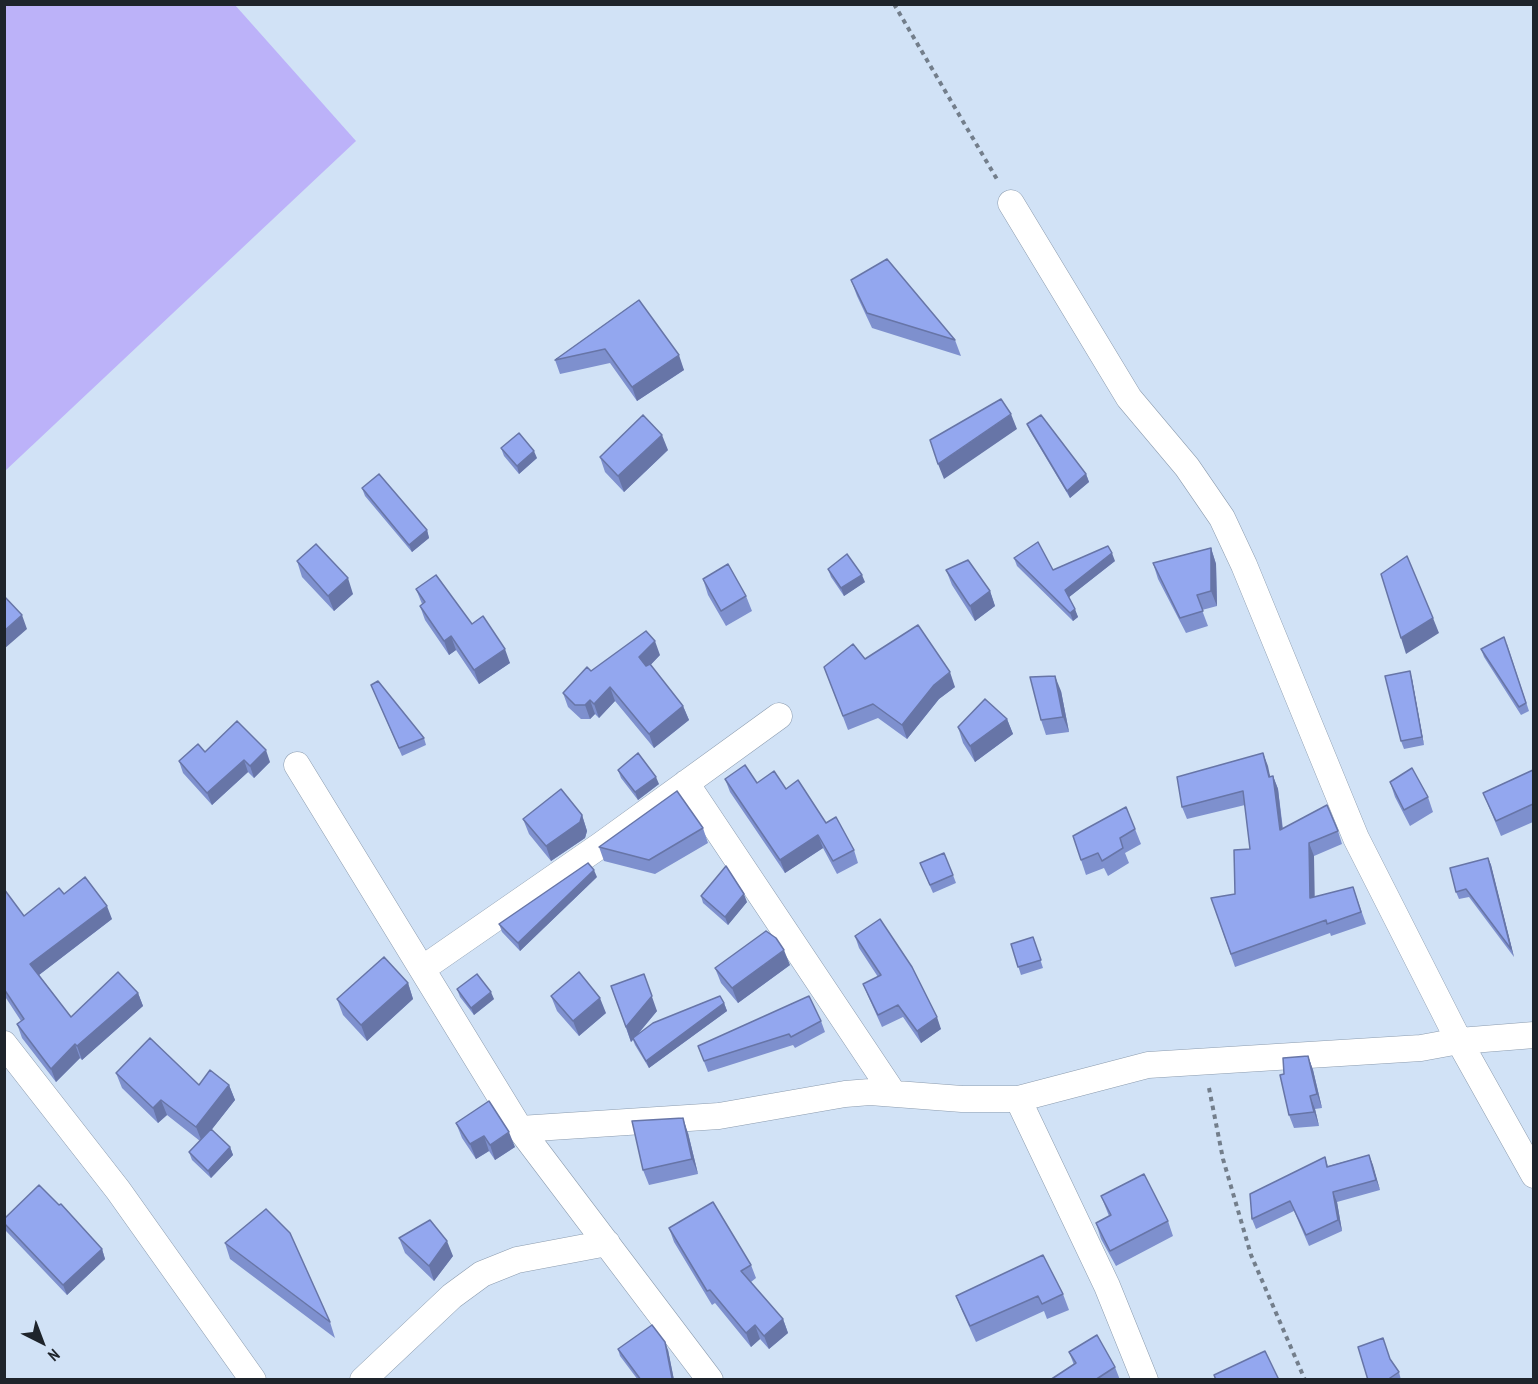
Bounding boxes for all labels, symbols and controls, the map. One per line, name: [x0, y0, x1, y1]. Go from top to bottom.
north arrow: [12, 1312, 72, 1372]
text: N: [44, 1345, 64, 1366]

